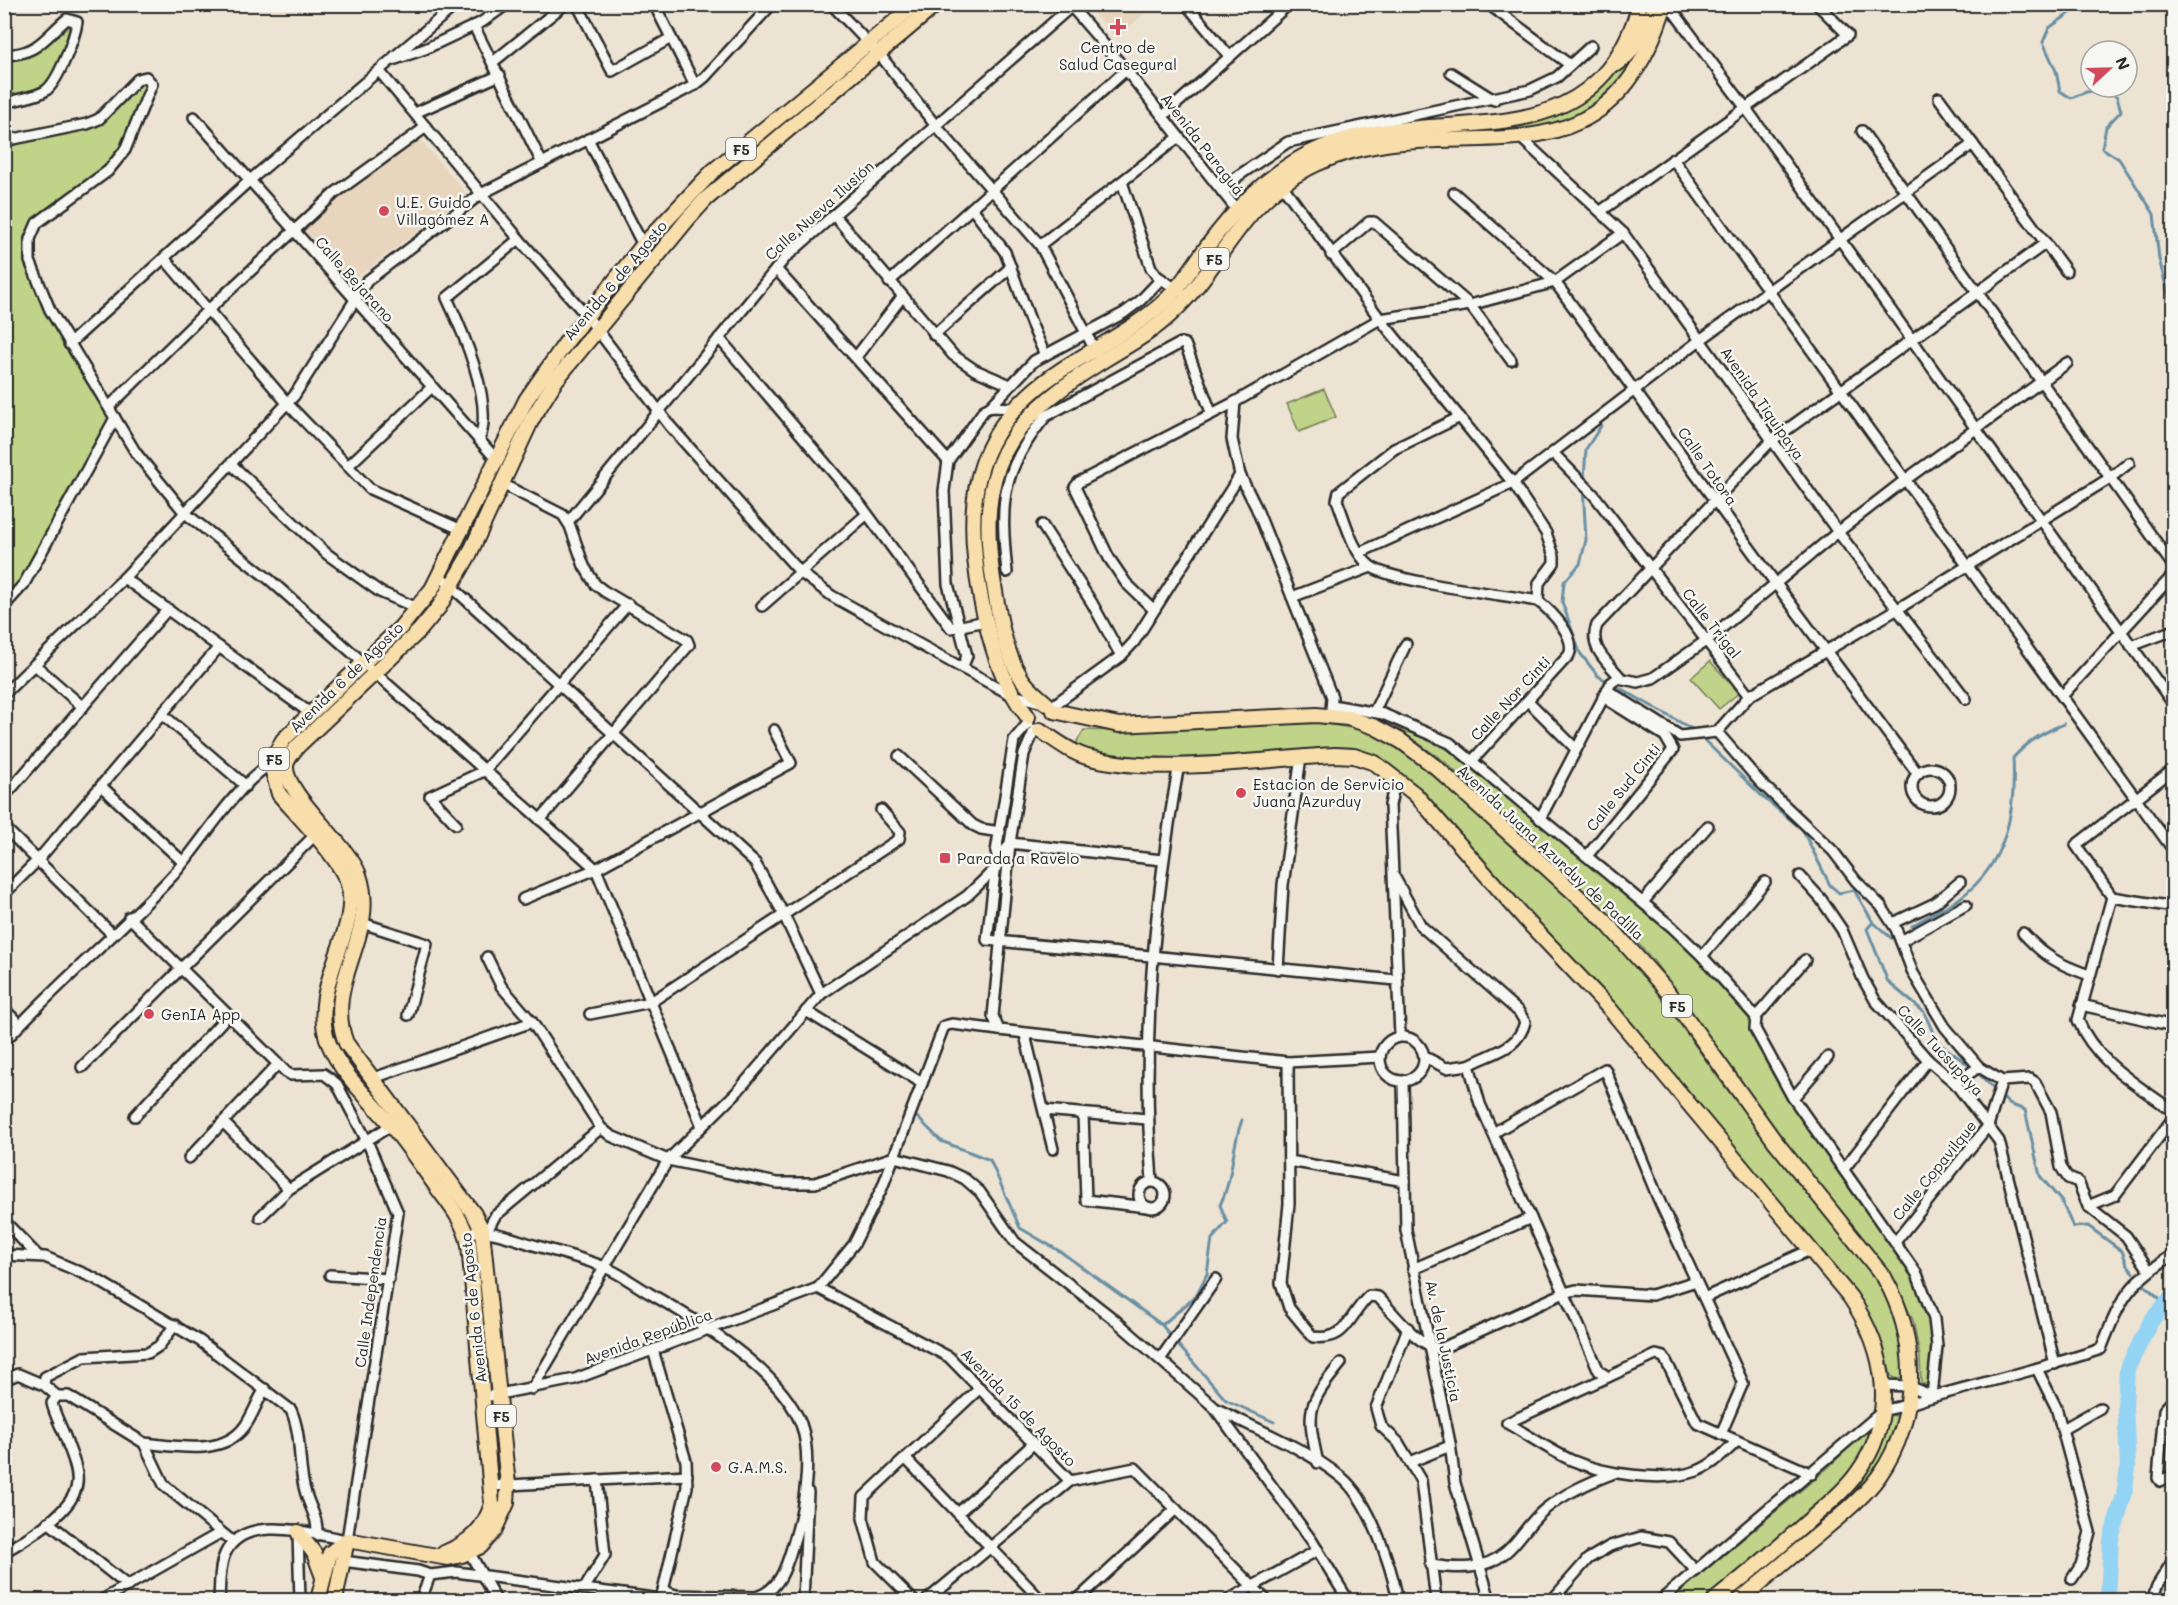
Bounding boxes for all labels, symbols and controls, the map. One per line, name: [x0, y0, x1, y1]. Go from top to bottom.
marker: Centro de Salud Casegural: [1109, 18, 1127, 36]
place label: Centro de Salud Casegural: [1059, 37, 1177, 74]
north arrow: [2079, 39, 2139, 99]
text: N: [2111, 54, 2135, 73]
street label: Avenida Paraguá: [1157, 89, 1249, 199]
road number: F5: [726, 138, 756, 160]
street label: Calle Nueva Ilusión: [760, 156, 878, 264]
place label: U.E. Guido Villagómez A: [396, 192, 489, 229]
marker: U.E. Guido Villagómez A: [377, 204, 391, 218]
street label: Avenida 6 de Agosto: [559, 216, 671, 344]
street label: Calle Bejarano: [311, 232, 399, 326]
road number: F5: [1199, 248, 1229, 270]
street label: Avenida Tiquipaya: [1716, 342, 1810, 464]
street label: Calle Totora: [1674, 423, 1742, 509]
street label: Calle Trigal: [1678, 584, 1746, 662]
street label: Avenida 6 de Agosto: [285, 617, 407, 737]
street label: Calle Nor Cinti: [1466, 651, 1554, 745]
street label: Calle Sud Cinti: [1581, 739, 1665, 835]
road number: F5: [259, 748, 289, 770]
street label: Avenida Juana Azurduy de Padilla: [1453, 760, 1649, 944]
place label: Estacion de Servicio Juana Azurduy: [1253, 774, 1404, 811]
marker: Estacion de Servicio Juana Azurduy: [1234, 786, 1248, 800]
place label: Parada a Ravelo: [957, 848, 1079, 868]
marker: Parada a Ravelo: [938, 851, 952, 865]
road number: F5: [1662, 995, 1692, 1017]
street label: Calle Tucsupaya: [1893, 1000, 1989, 1100]
place label: GenIA App: [161, 1004, 240, 1024]
marker: GenIA App: [142, 1007, 156, 1021]
street label: Calle Copavilque: [1887, 1116, 1981, 1224]
street label: Calle Independencia: [350, 1215, 390, 1369]
street label: Avenida 6 de Agosto: [455, 1232, 491, 1384]
street label: Av. de la Justicia: [1421, 1278, 1467, 1404]
street label: Avenida República: [581, 1304, 715, 1368]
street label: Avenida 15 de Agosto: [957, 1343, 1081, 1471]
road number: F5: [486, 1405, 516, 1427]
place label: G.A.M.S.: [728, 1457, 788, 1477]
marker: G.A.M.S.: [709, 1460, 723, 1474]

